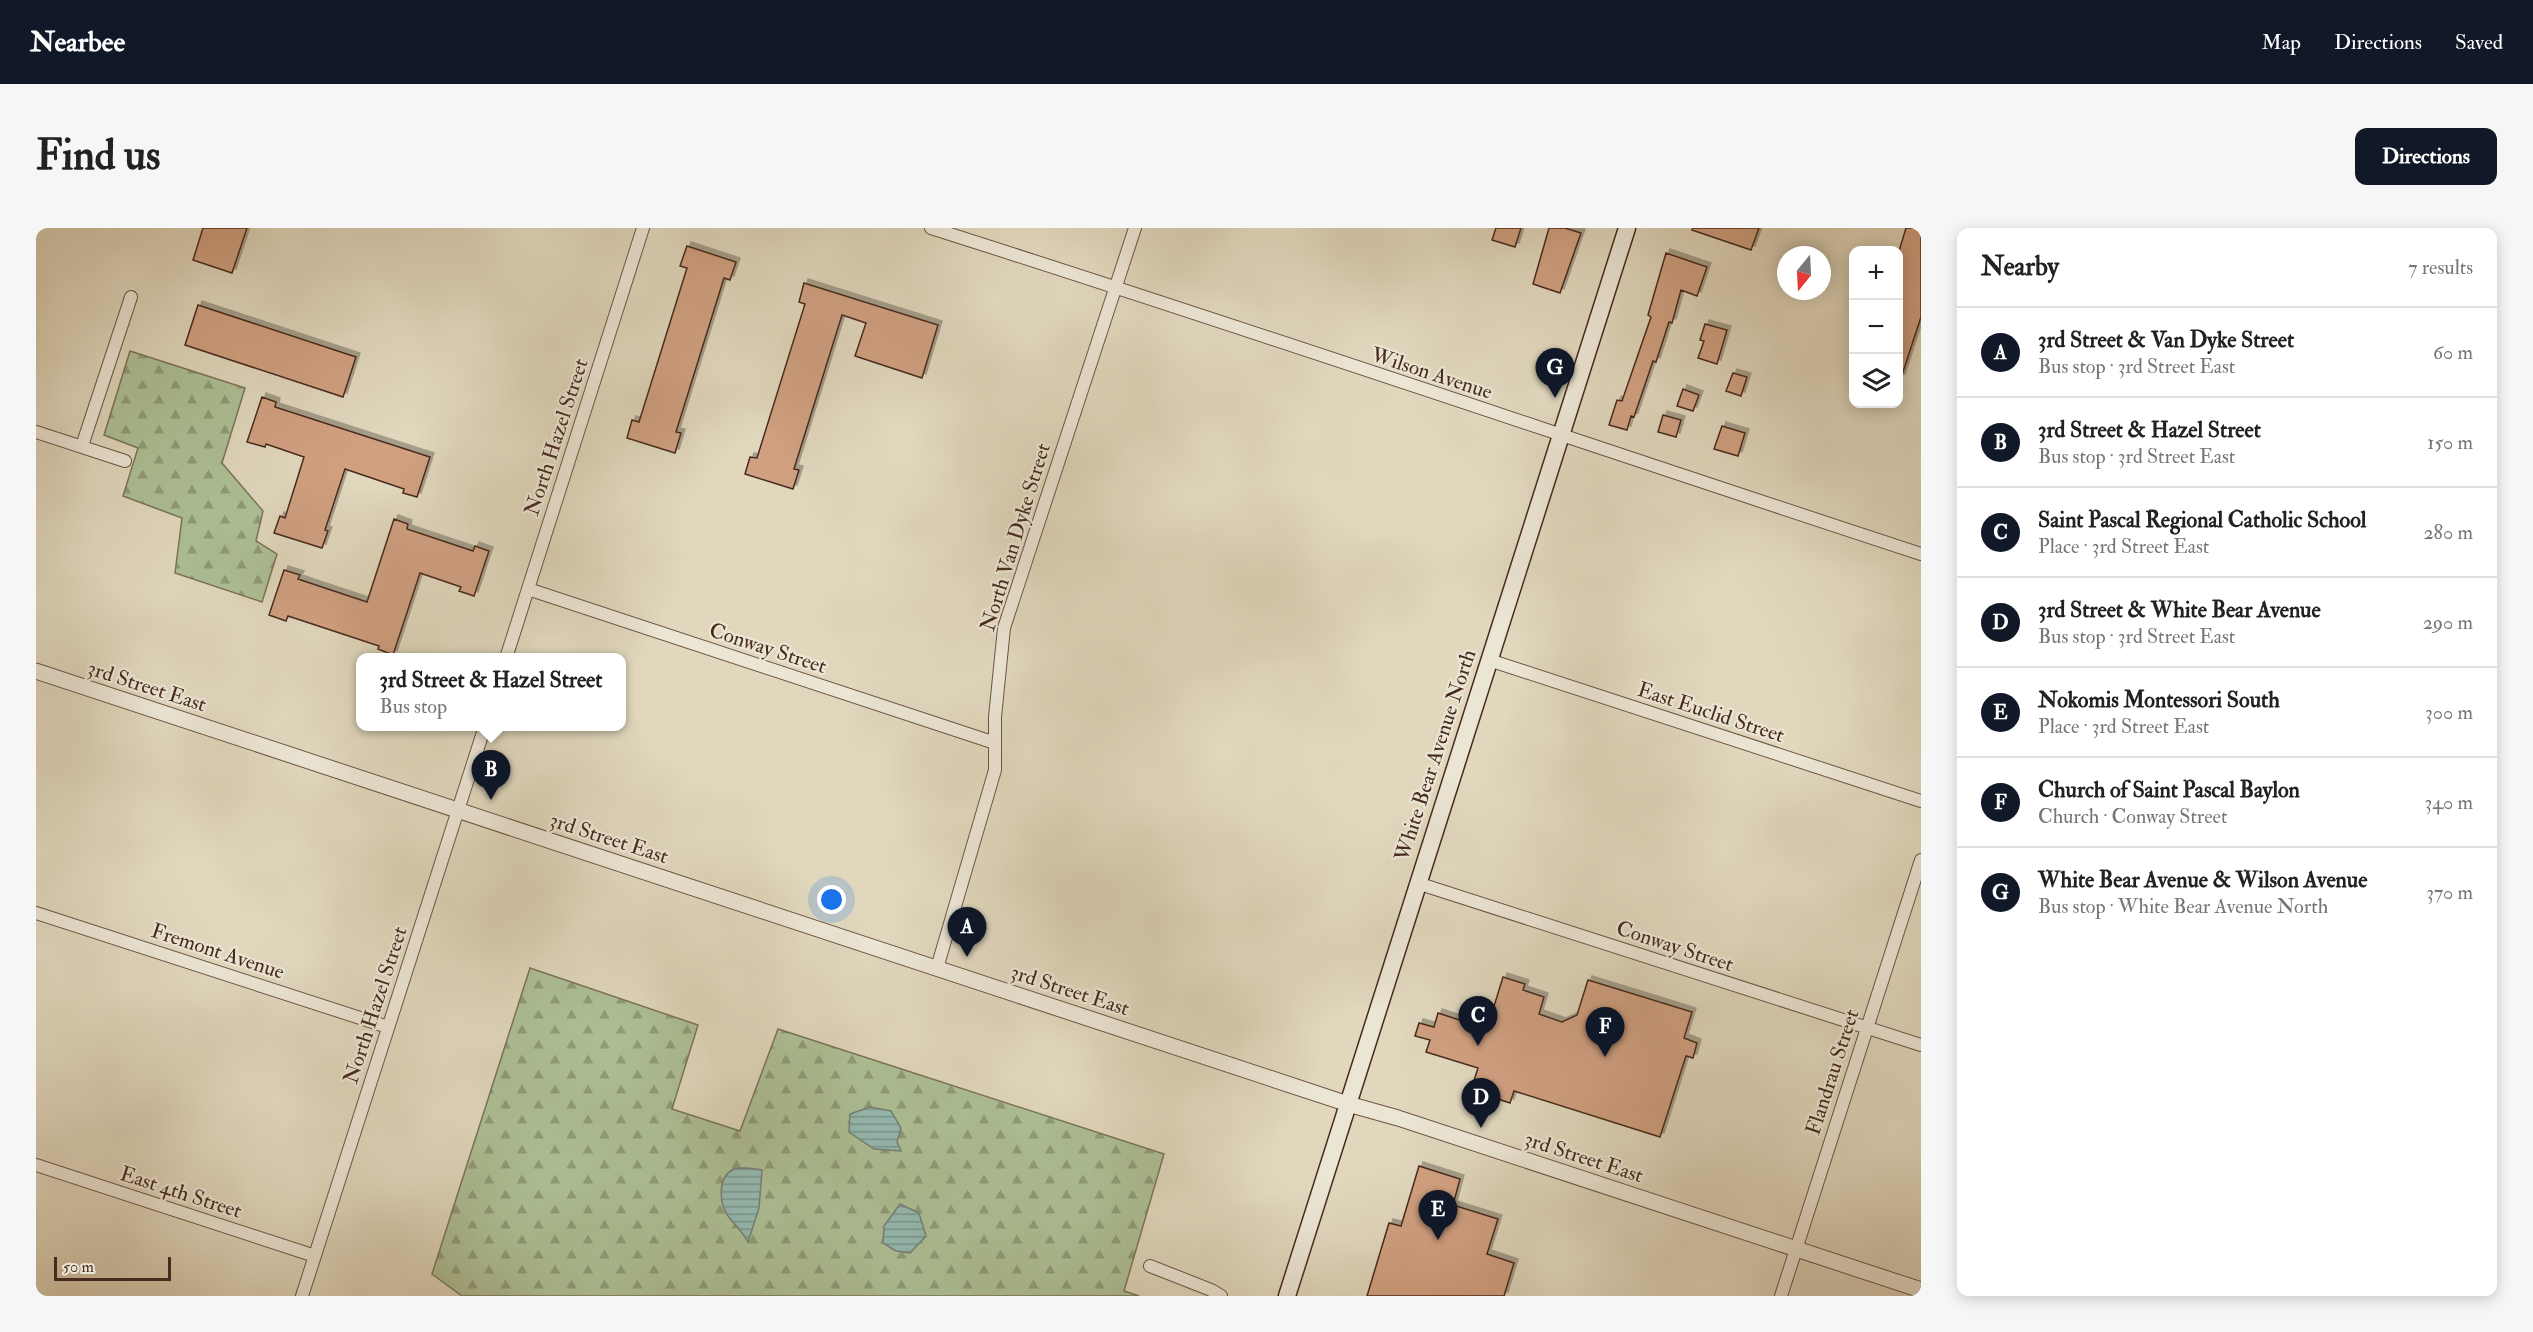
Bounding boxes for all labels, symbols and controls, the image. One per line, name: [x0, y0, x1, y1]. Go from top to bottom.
text: Nearbee: [30, 25, 125, 60]
text: Map: [2261, 29, 2301, 56]
text: Directions: [2334, 29, 2422, 56]
text: Saved: [2455, 29, 2503, 56]
button: Directions: [2355, 128, 2497, 185]
text: Find us: [36, 130, 160, 182]
north arrow: [1777, 246, 1831, 300]
map controls: [1849, 246, 1903, 408]
button: +: [1849, 246, 1903, 300]
text: Nearby: [1981, 251, 2059, 283]
text: 7 results: [2408, 255, 2473, 280]
button: −: [1849, 300, 1903, 354]
text: 3rd Street & Van Dyke Street: [2038, 326, 2294, 354]
text: A: [1994, 340, 2007, 365]
text: 60 m: [2433, 340, 2473, 365]
street label: Wilson Avenue: [1367, 341, 1496, 406]
pin: G: [1536, 348, 1574, 398]
button: layers: [1849, 354, 1903, 408]
text: Bus stop · 3rd Street East: [2038, 354, 2235, 379]
street label: North Hazel Street: [518, 355, 595, 519]
text: 3rd Street & Hazel Street: [2038, 416, 2261, 444]
text: B: [1994, 430, 2007, 455]
text: 150 m: [2427, 430, 2473, 455]
street label: North Van Dyke Street: [974, 440, 1057, 634]
text: Bus stop · 3rd Street East: [2038, 444, 2235, 469]
text: Saint Pascal Regional Catholic School: [2038, 506, 2366, 534]
text: C: [1993, 520, 2008, 545]
text: 280 m: [2423, 520, 2473, 545]
text: Place · 3rd Street East: [2038, 534, 2209, 559]
text: 3rd Street & White Bear Avenue: [2038, 596, 2321, 624]
text: D: [1992, 610, 2009, 635]
text: 290 m: [2423, 610, 2473, 635]
street label: Conway Street: [706, 617, 830, 680]
text: Bus stop · 3rd Street East: [2038, 624, 2235, 649]
street label: White Bear Avenue North: [1388, 646, 1482, 865]
popup: [356, 653, 626, 731]
street label: 3rd Street East: [84, 655, 210, 718]
text: 3rd Street & Hazel Street: [380, 666, 602, 694]
street label: East Euclid Street: [1634, 676, 1788, 749]
text: Nokomis Montessori South: [2038, 686, 2280, 714]
text: Bus stop: [380, 694, 447, 719]
text: E: [1993, 700, 2008, 725]
text: 300 m: [2425, 700, 2473, 725]
text: Place · 3rd Street East: [2038, 714, 2209, 739]
pin: B: [472, 750, 510, 800]
text: Church of Saint Pascal Baylon: [2038, 776, 2300, 804]
text: F: [1994, 790, 2007, 815]
text: 340 m: [2425, 790, 2473, 815]
text: Church · Conway Street: [2038, 804, 2227, 829]
street label: 3rd Street East: [546, 807, 672, 870]
text: White Bear Avenue & Wilson Avenue: [2038, 866, 2367, 894]
text: G: [1992, 880, 2009, 905]
text: 370 m: [2426, 880, 2473, 905]
your location: [817, 885, 846, 914]
text: Bus stop · White Bear Avenue North: [2038, 894, 2328, 919]
pin: A: [948, 908, 986, 957]
street label: Conway Street: [1613, 915, 1737, 978]
street label: Fremont Avenue: [148, 917, 288, 986]
street label: North Hazel Street: [337, 923, 414, 1087]
street label: 3rd Street East: [1007, 959, 1133, 1022]
pin: C: [1458, 996, 1498, 1046]
street label: Flandrau Street: [1799, 1006, 1866, 1138]
pin: F: [1586, 1008, 1624, 1057]
pin: D: [1462, 1078, 1500, 1128]
street label: 3rd Street East: [1521, 1126, 1647, 1189]
street label: East 4th Street: [117, 1160, 245, 1225]
pin: E: [1418, 1190, 1458, 1240]
scale bar: [54, 1254, 171, 1282]
text: 50 m: [63, 1257, 94, 1277]

